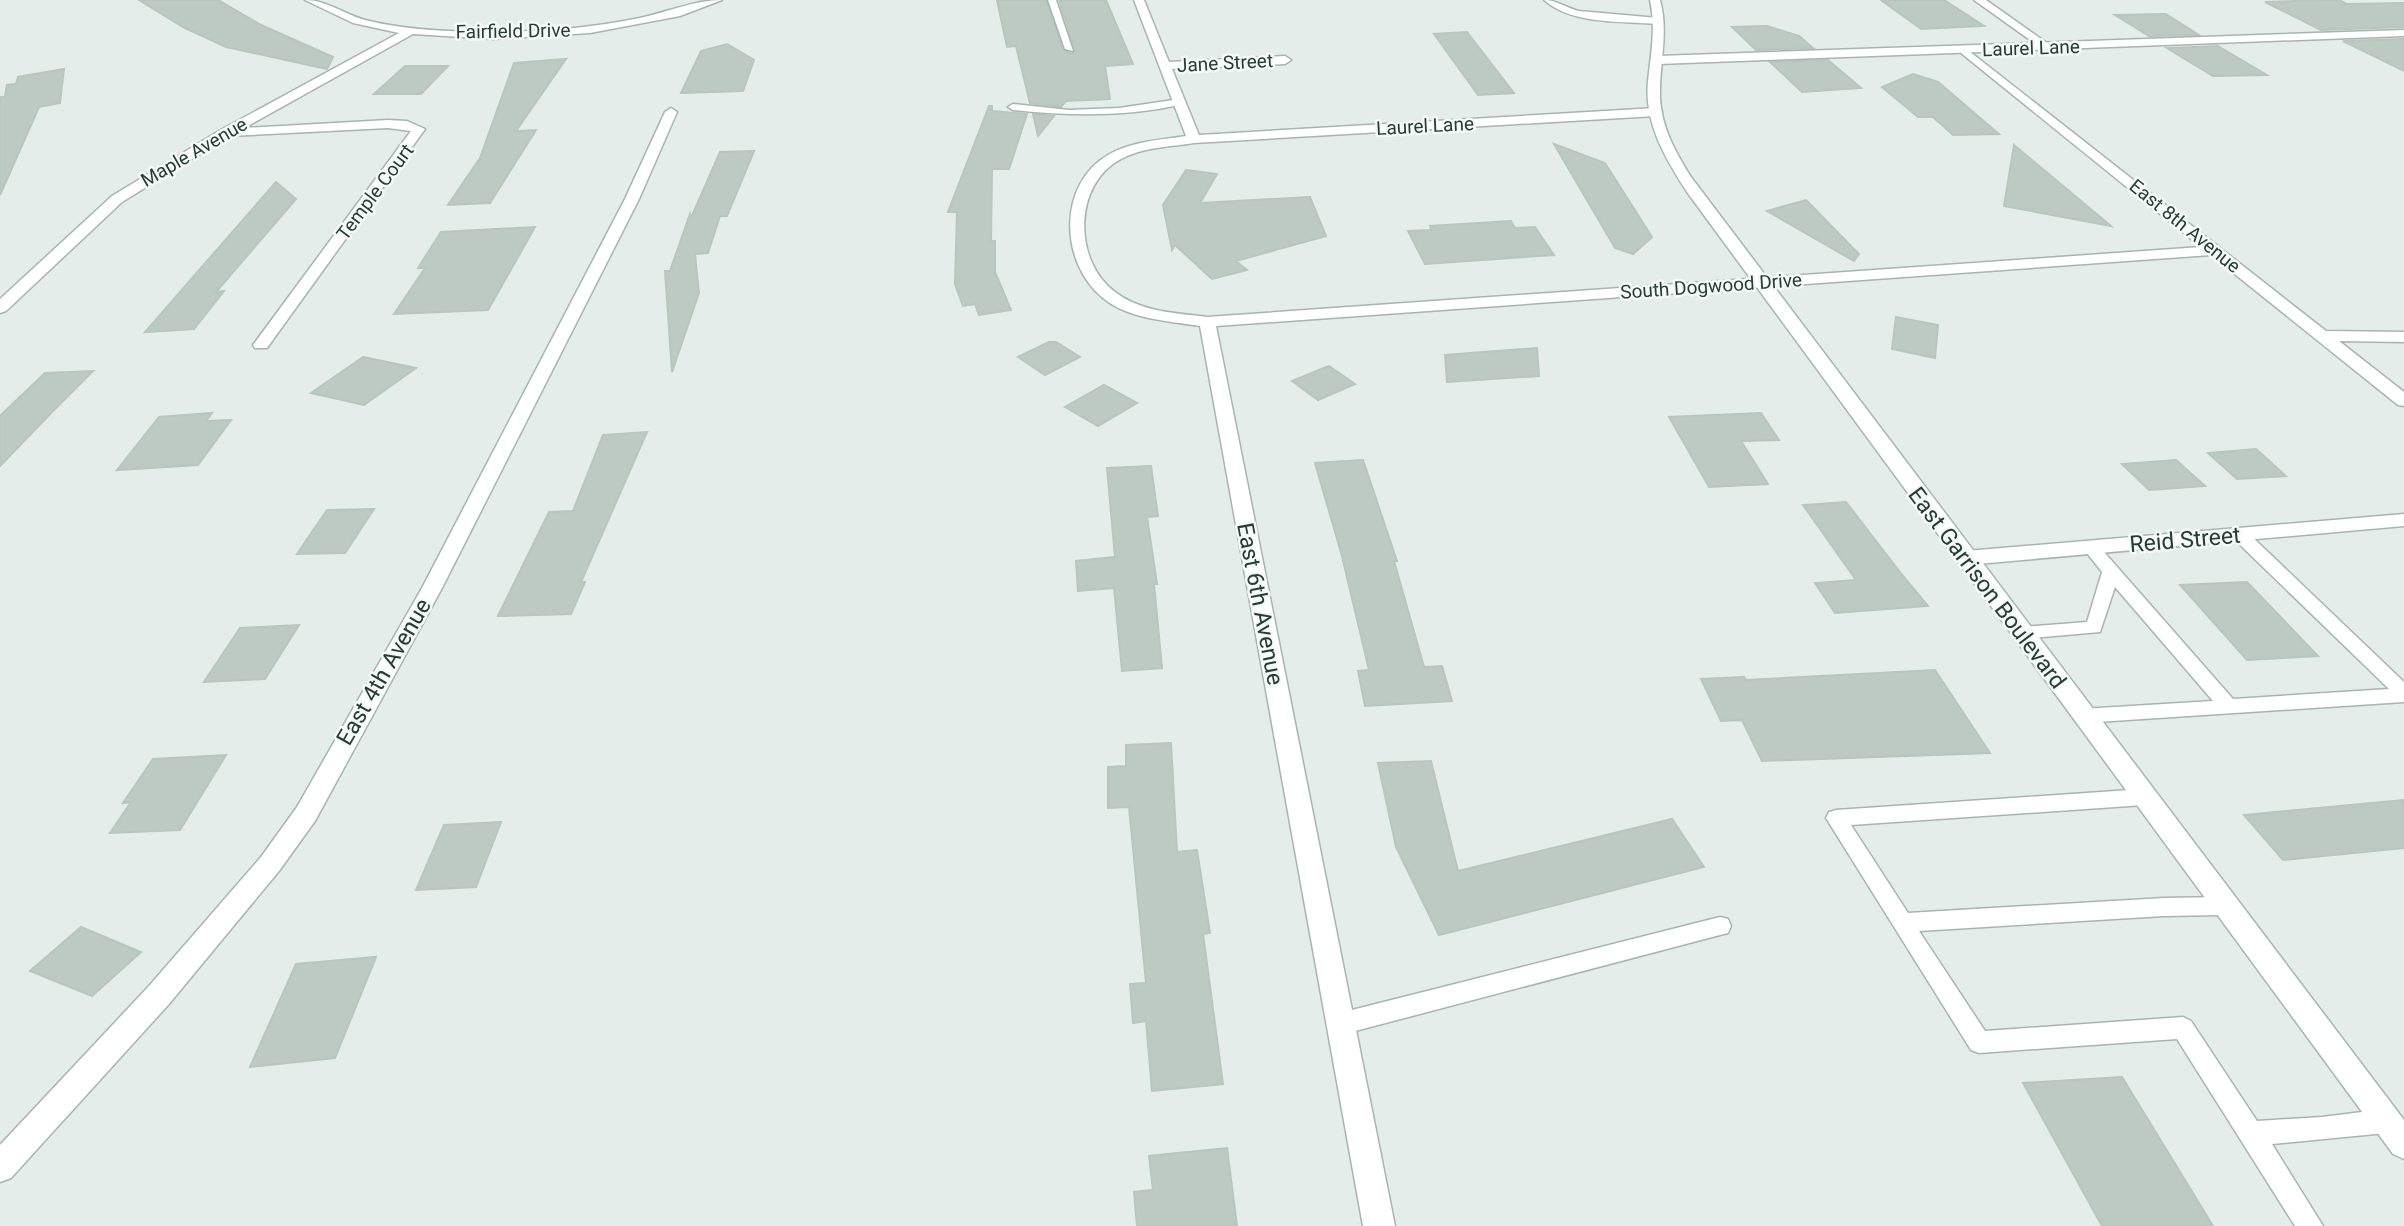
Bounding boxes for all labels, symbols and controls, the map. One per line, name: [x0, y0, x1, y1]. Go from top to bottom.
street label: Fairfield Drive: [455, 18, 571, 44]
street label: Laurel Lane: [1982, 35, 2080, 61]
street label: Jane Street: [1176, 49, 1274, 77]
street label: Maple Avenue: [137, 112, 251, 192]
street label: Laurel Lane: [1376, 112, 1474, 140]
street label: Temple Court: [332, 140, 418, 244]
street label: East 8th Avenue: [2125, 174, 2245, 278]
street label: South Dogwood Drive: [1619, 268, 1803, 304]
street label: East Garrison Boulevard: [1902, 482, 2072, 694]
street label: East 6th Avenue: [1231, 521, 1289, 687]
street label: Reid Street: [2128, 522, 2242, 558]
street label: East 4th Avenue: [331, 594, 437, 750]

